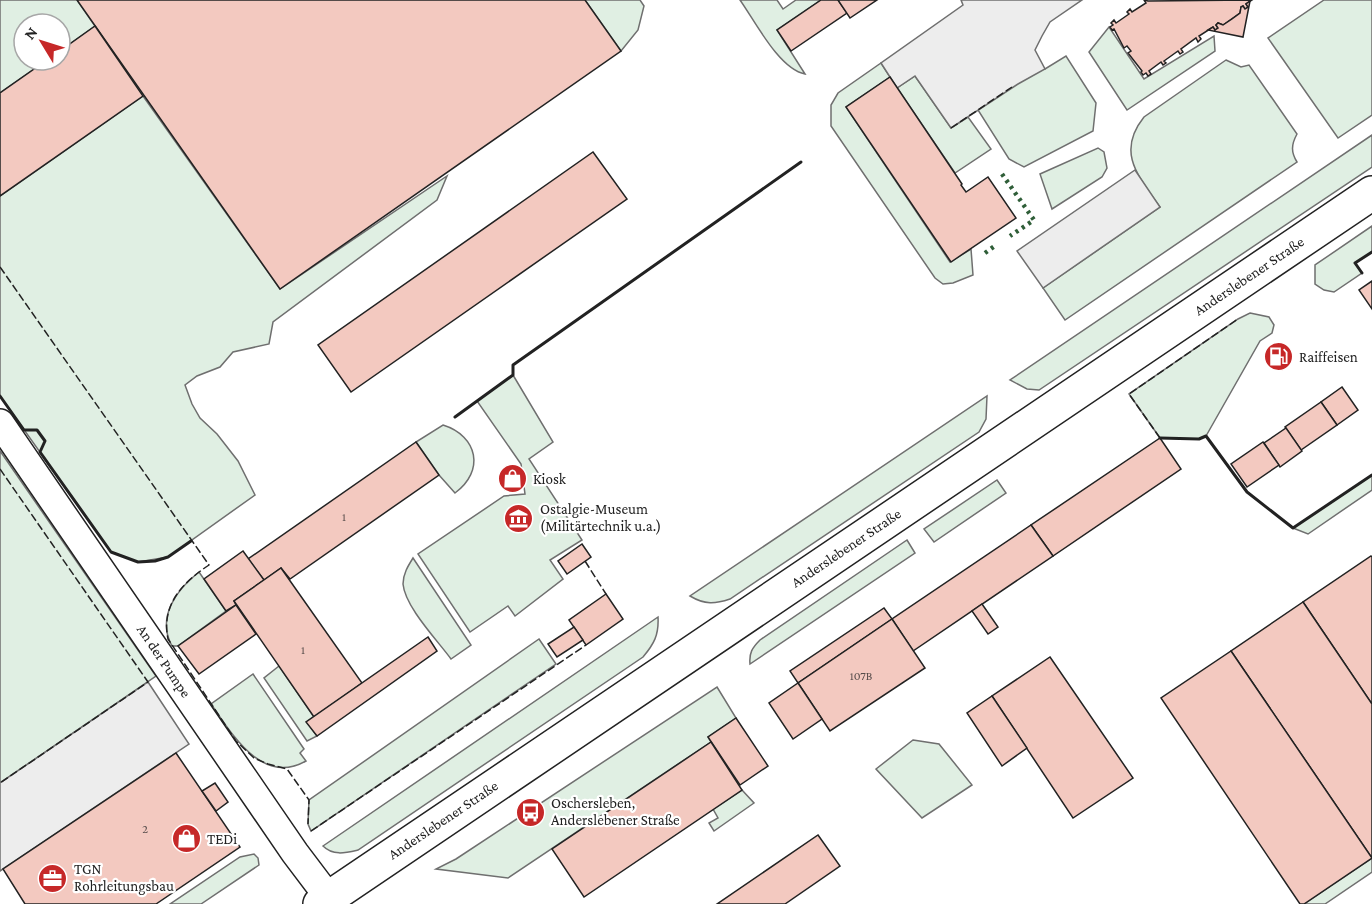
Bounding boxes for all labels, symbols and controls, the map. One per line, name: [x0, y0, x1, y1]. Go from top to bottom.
north arrow: [12, 12, 72, 72]
text: N: [21, 23, 41, 43]
street label: Anderslebener Straße: [1191, 233, 1307, 319]
fuel station icon: Raiffeisen: [1262, 341, 1294, 373]
place label: Raiffeisen: [1299, 349, 1358, 365]
shop icon: Kiosk: [496, 463, 528, 495]
place label: Kiosk: [533, 471, 567, 487]
place label: Ostalgie-Museum (Militärtechnik u.a.): [540, 501, 661, 535]
museum icon: Ostalgie-Museum (Militärtechnik u.a.): [503, 502, 535, 534]
street label: Anderslebener Straße: [788, 505, 904, 591]
house number: 1: [342, 510, 346, 524]
street label: An der Pumpe: [133, 622, 194, 701]
house number: 1: [301, 643, 305, 657]
house number: 107B: [850, 669, 873, 683]
street label: Anderslebener Straße: [385, 777, 501, 863]
place label: Oschersleben, Anderslebener Straße: [551, 795, 680, 828]
bus stop icon: Oschersleben, Anderslebener Straße: [514, 796, 546, 828]
house number: 2: [142, 822, 148, 836]
shop icon: TEDi: [170, 823, 202, 855]
place label: TEDi: [207, 831, 237, 847]
place label: TGN Rohrleitungsbau: [74, 861, 174, 895]
office icon: TGN Rohrleitungsbau: [37, 862, 69, 894]

